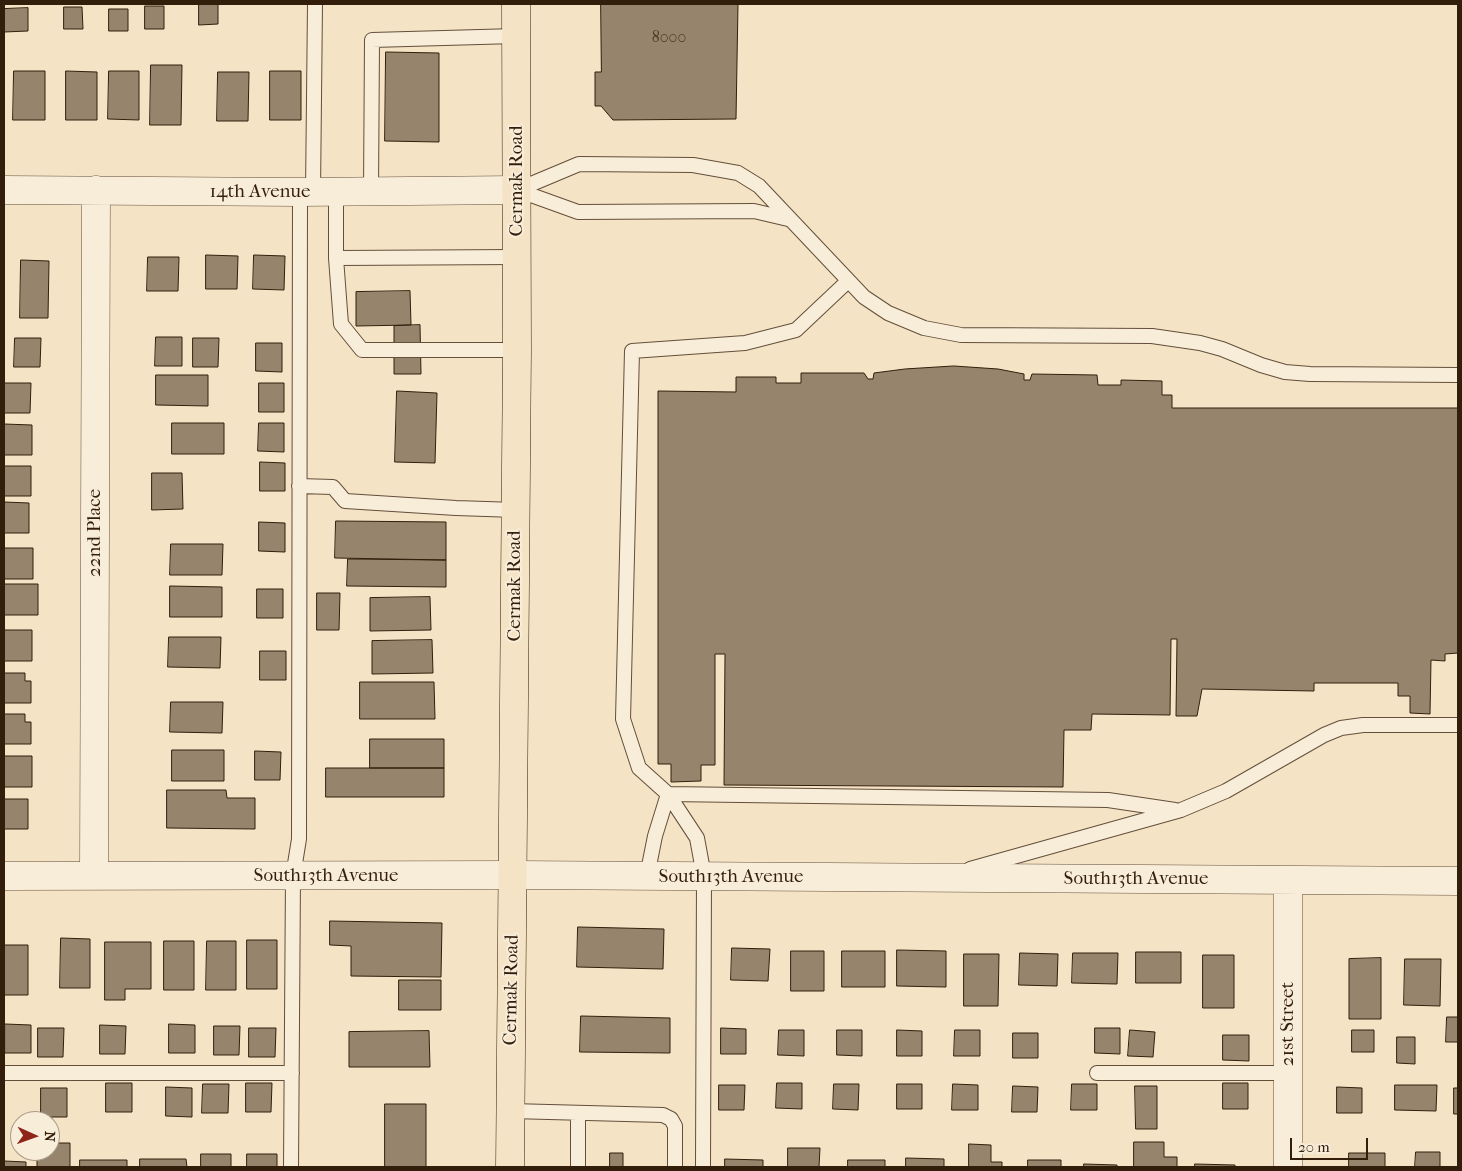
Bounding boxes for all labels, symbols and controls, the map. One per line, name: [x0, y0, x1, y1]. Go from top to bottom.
house number: 8000: [652, 28, 686, 48]
street label: Cermak Road: [506, 125, 528, 237]
street label: 14th Avenue: [210, 181, 310, 203]
street label: 22nd Place: [84, 489, 106, 577]
street label: Cermak Road: [504, 530, 526, 642]
street label: South13th Avenue: [254, 865, 398, 887]
street label: South13th Avenue: [659, 866, 803, 888]
street label: South13th Avenue: [1064, 868, 1208, 890]
street label: Cermak Road: [500, 934, 524, 1046]
street label: 21st Street: [1277, 982, 1299, 1066]
north arrow: [10, 1111, 60, 1161]
scale bar: [1292, 1128, 1370, 1160]
text: N: [41, 1131, 58, 1142]
text: 20 m: [1298, 1138, 1330, 1156]

